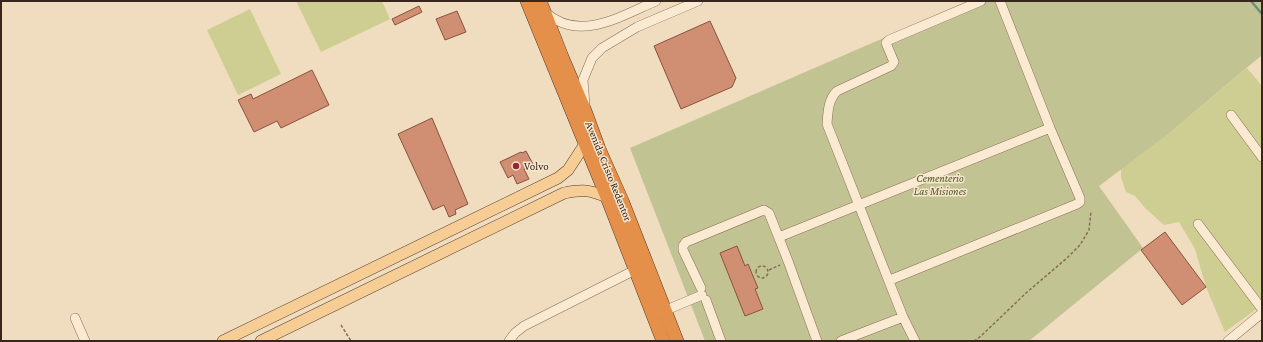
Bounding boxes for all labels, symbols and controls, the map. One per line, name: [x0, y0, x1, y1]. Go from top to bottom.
street label: Avenida Cristo Redentor: [583, 119, 635, 223]
place label: Volvo: [524, 160, 549, 172]
marker: Volvo: [511, 161, 521, 171]
park label: Cementerio Las Misiones: [914, 172, 967, 197]

